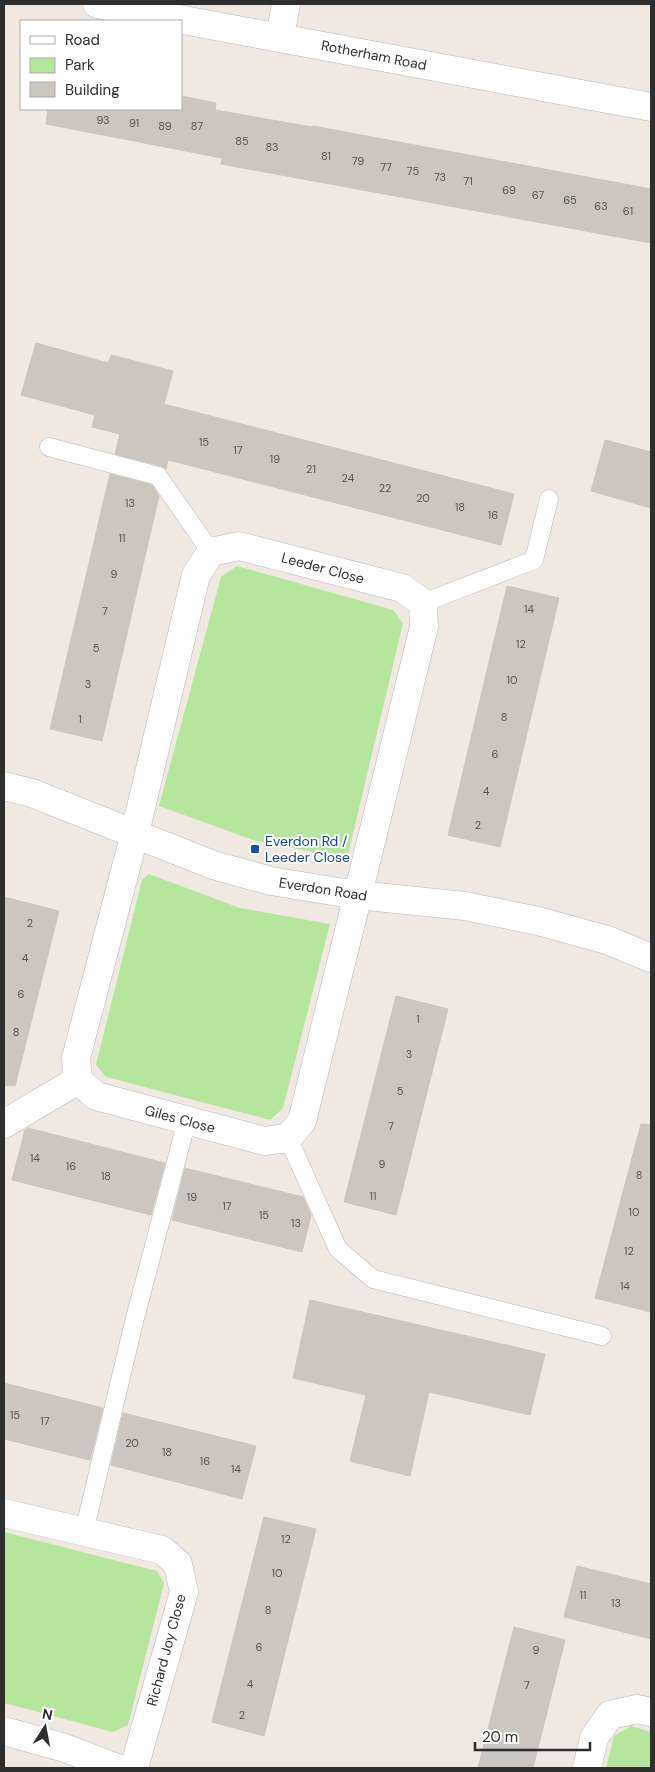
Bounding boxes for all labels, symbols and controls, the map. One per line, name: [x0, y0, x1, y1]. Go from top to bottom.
legend: [20, 20, 182, 110]
text: Road: [65, 30, 100, 50]
street label: Rotherham Road: [320, 36, 428, 74]
text: Park: [65, 55, 95, 75]
text: Building: [65, 80, 120, 100]
house number: 93: [96, 113, 110, 127]
house number: 91: [129, 116, 139, 130]
house number: 89: [158, 119, 172, 133]
house number: 87: [191, 119, 203, 133]
house number: 85: [235, 134, 249, 148]
house number: 83: [265, 140, 279, 154]
house number: 81: [321, 149, 331, 163]
house number: 79: [352, 154, 364, 168]
house number: 77: [380, 160, 392, 174]
house number: 75: [407, 164, 419, 178]
house number: 73: [434, 170, 446, 184]
house number: 71: [463, 174, 473, 188]
house number: 69: [502, 183, 516, 197]
house number: 67: [532, 188, 544, 202]
house number: 65: [563, 193, 577, 207]
house number: 63: [594, 199, 608, 213]
house number: 61: [623, 204, 633, 218]
house number: 15: [199, 435, 209, 449]
house number: 17: [233, 443, 243, 457]
house number: 19: [270, 452, 280, 466]
house number: 21: [306, 462, 316, 476]
house number: 24: [342, 471, 355, 485]
house number: 22: [379, 481, 391, 495]
house number: 20: [416, 491, 430, 505]
house number: 13: [125, 496, 135, 510]
house number: 18: [455, 500, 465, 514]
house number: 16: [488, 508, 498, 522]
house number: 11: [119, 531, 125, 545]
street label: Leeder Close: [280, 548, 366, 588]
house number: 9: [111, 567, 118, 581]
house number: 14: [524, 602, 534, 616]
house number: 7: [102, 604, 108, 618]
house number: 12: [516, 637, 526, 651]
house number: 5: [93, 641, 100, 655]
house number: 10: [507, 673, 517, 687]
house number: 3: [85, 677, 91, 691]
house number: 8: [501, 710, 507, 724]
house number: 1: [78, 712, 82, 726]
house number: 6: [492, 747, 499, 761]
house number: 4: [483, 784, 490, 798]
house number: 2: [475, 818, 481, 832]
place label: Everdon Rd / Leeder Close: [265, 832, 350, 866]
marker: Everdon Rd / Leeder Close: [249, 843, 261, 855]
street label: Everdon Road: [278, 873, 368, 905]
house number: 2: [27, 916, 33, 930]
house number: 4: [22, 951, 29, 965]
house number: 6: [18, 987, 25, 1001]
house number: 1: [416, 1012, 420, 1026]
house number: 8: [13, 1025, 19, 1039]
house number: 3: [406, 1047, 412, 1061]
house number: 5: [397, 1084, 404, 1098]
street label: Giles Close: [143, 1101, 217, 1137]
house number: 7: [388, 1119, 394, 1133]
house number: 14: [30, 1151, 40, 1165]
house number: 9: [379, 1157, 386, 1171]
house number: 16: [66, 1159, 76, 1173]
house number: 8: [636, 1168, 642, 1182]
house number: 18: [101, 1169, 111, 1183]
house number: 11: [370, 1189, 376, 1203]
house number: 19: [187, 1190, 197, 1204]
house number: 17: [222, 1199, 232, 1213]
house number: 10: [629, 1205, 639, 1219]
house number: 15: [259, 1208, 269, 1222]
house number: 13: [291, 1216, 301, 1230]
house number: 12: [624, 1244, 634, 1258]
house number: 14: [620, 1279, 630, 1293]
house number: 15: [10, 1408, 20, 1422]
house number: 17: [40, 1414, 50, 1428]
house number: 20: [125, 1436, 139, 1450]
house number: 18: [162, 1445, 172, 1459]
house number: 16: [200, 1454, 210, 1468]
house number: 14: [231, 1462, 241, 1476]
house number: 12: [281, 1532, 291, 1546]
house number: 10: [272, 1566, 282, 1580]
house number: 11: [580, 1588, 586, 1602]
street label: Richard Joy Close: [142, 1592, 190, 1708]
house number: 13: [611, 1596, 621, 1610]
house number: 8: [265, 1603, 271, 1617]
house number: 6: [256, 1640, 263, 1654]
house number: 9: [533, 1643, 540, 1657]
house number: 4: [247, 1677, 254, 1691]
house number: 7: [524, 1678, 530, 1692]
north arrow: [20, 1702, 70, 1752]
text: N: [41, 1704, 54, 1724]
house number: 2: [239, 1708, 245, 1722]
scale bar: [475, 1720, 590, 1752]
text: 20 m: [482, 1727, 518, 1747]

